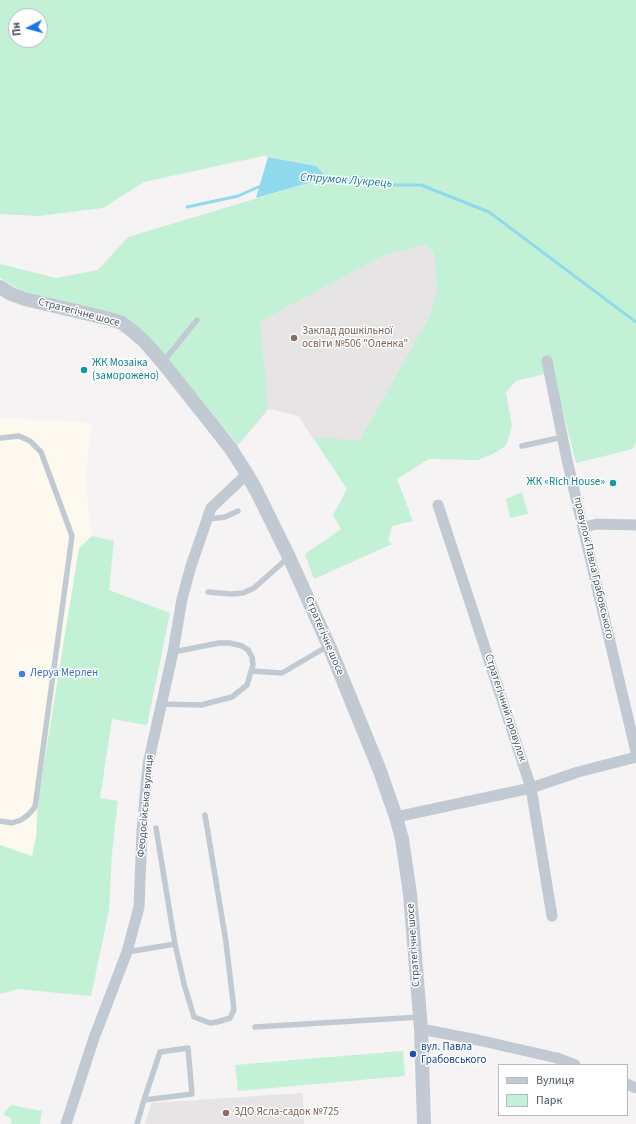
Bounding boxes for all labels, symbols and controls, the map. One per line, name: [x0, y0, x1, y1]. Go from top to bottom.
north arrow: [8, 8, 48, 48]
text: Пн: [8, 22, 25, 37]
water label: Струмок Лукрець: [299, 171, 393, 191]
street label: Стратегічне шосе: [37, 296, 121, 330]
place label: Заклад дошкільної освіти №506 "Оленка": [302, 325, 408, 351]
marker: Заклад дошкільної освіти №506 "Оленка": [289, 333, 299, 343]
place label: ЖК Мозаіка (заморожено): [92, 357, 159, 383]
marker: ЖК Мозаіка (заморожено): [79, 365, 89, 375]
place label: ЖК «Rich House»: [527, 476, 605, 490]
marker: ЖК «Rich House»: [608, 478, 618, 488]
street label: провулок Павла Грабовського: [570, 496, 616, 640]
street label: Стратегічне шосе: [302, 595, 346, 677]
street label: Стратегічний провулок: [481, 652, 529, 764]
place label: Леруа Мерлен: [30, 667, 98, 681]
marker: Леруа Мерлен: [17, 669, 27, 679]
street label: Феодосійська вулиця: [135, 754, 157, 858]
street label: Стратегічне шосе: [404, 903, 424, 987]
place label: вул. Павла Грабовського: [421, 1041, 487, 1067]
marker: вул. Павла Грабовського: [408, 1049, 418, 1059]
legend: [498, 1064, 628, 1116]
text: Вулиця: [536, 1072, 574, 1089]
text: Парк: [536, 1092, 562, 1109]
place label: ЗДО Ясла-садок №725: [234, 1106, 339, 1120]
marker: ЗДО Ясла-садок №725: [221, 1108, 231, 1118]

